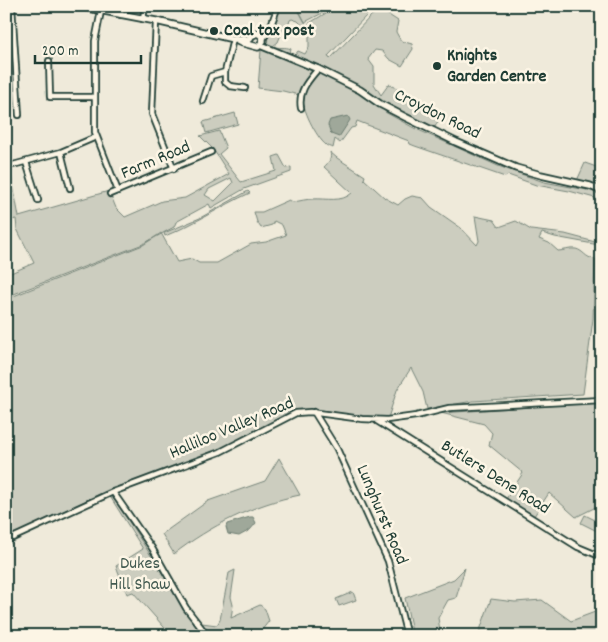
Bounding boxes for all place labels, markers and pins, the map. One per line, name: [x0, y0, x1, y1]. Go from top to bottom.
place label: Coal tax post: [224, 19, 315, 44]
marker: Coal tax post: [208, 25, 220, 37]
place label: Knights Garden Centre: [447, 44, 546, 90]
marker: Knights Garden Centre: [431, 60, 443, 72]

